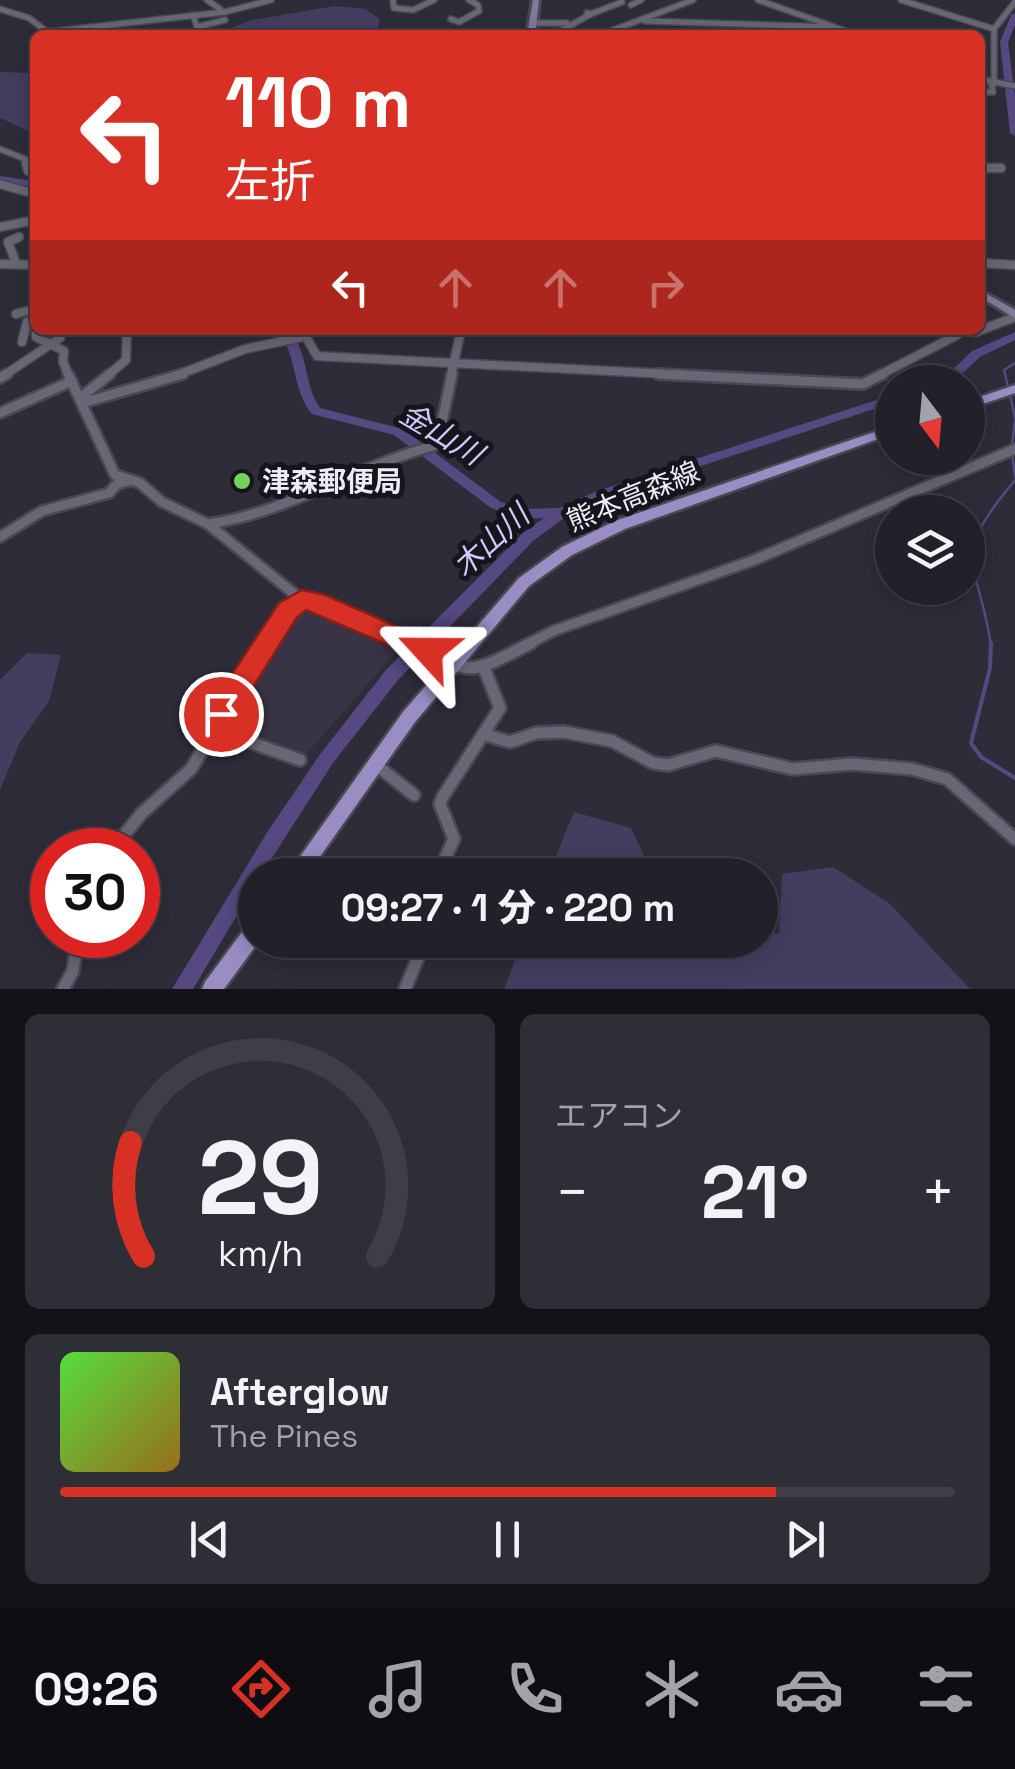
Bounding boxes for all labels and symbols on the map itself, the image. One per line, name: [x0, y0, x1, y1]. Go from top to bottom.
north arrow: [875, 365, 985, 475]
water label: 金山川: [393, 394, 492, 475]
street label: 熊本高森線: [561, 453, 705, 539]
place label: 津森郵便局: [262, 463, 402, 499]
marker: 津森郵便局: [231, 470, 253, 492]
water label: 木山川: [444, 494, 539, 585]
position arrow: [376, 599, 480, 703]
pin: [179, 672, 264, 757]
speed limit sign: 30: [30, 828, 160, 958]

